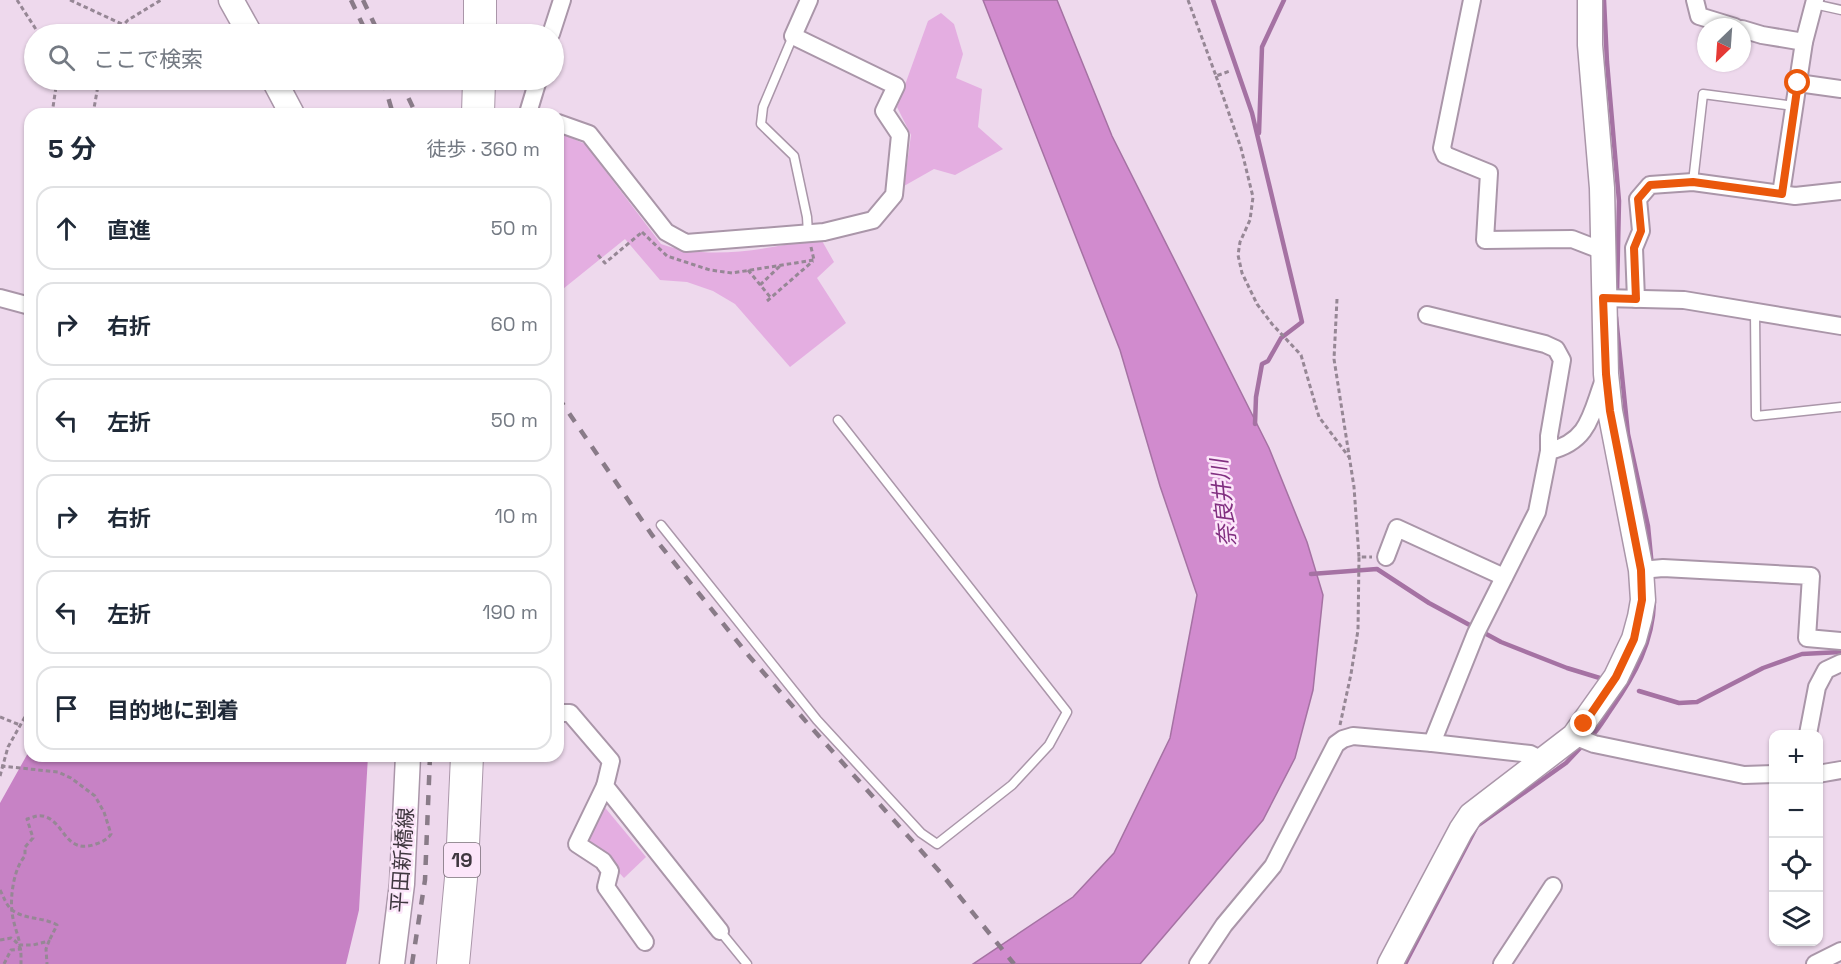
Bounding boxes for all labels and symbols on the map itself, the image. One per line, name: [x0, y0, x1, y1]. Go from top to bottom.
north arrow: [1697, 18, 1751, 72]
route start: [1784, 69, 1810, 95]
water label: 奈良井川: [1204, 456, 1242, 548]
route end: [1570, 710, 1596, 736]
street label: 平田新橋線: [385, 807, 419, 913]
road number: 19: [444, 843, 480, 877]

